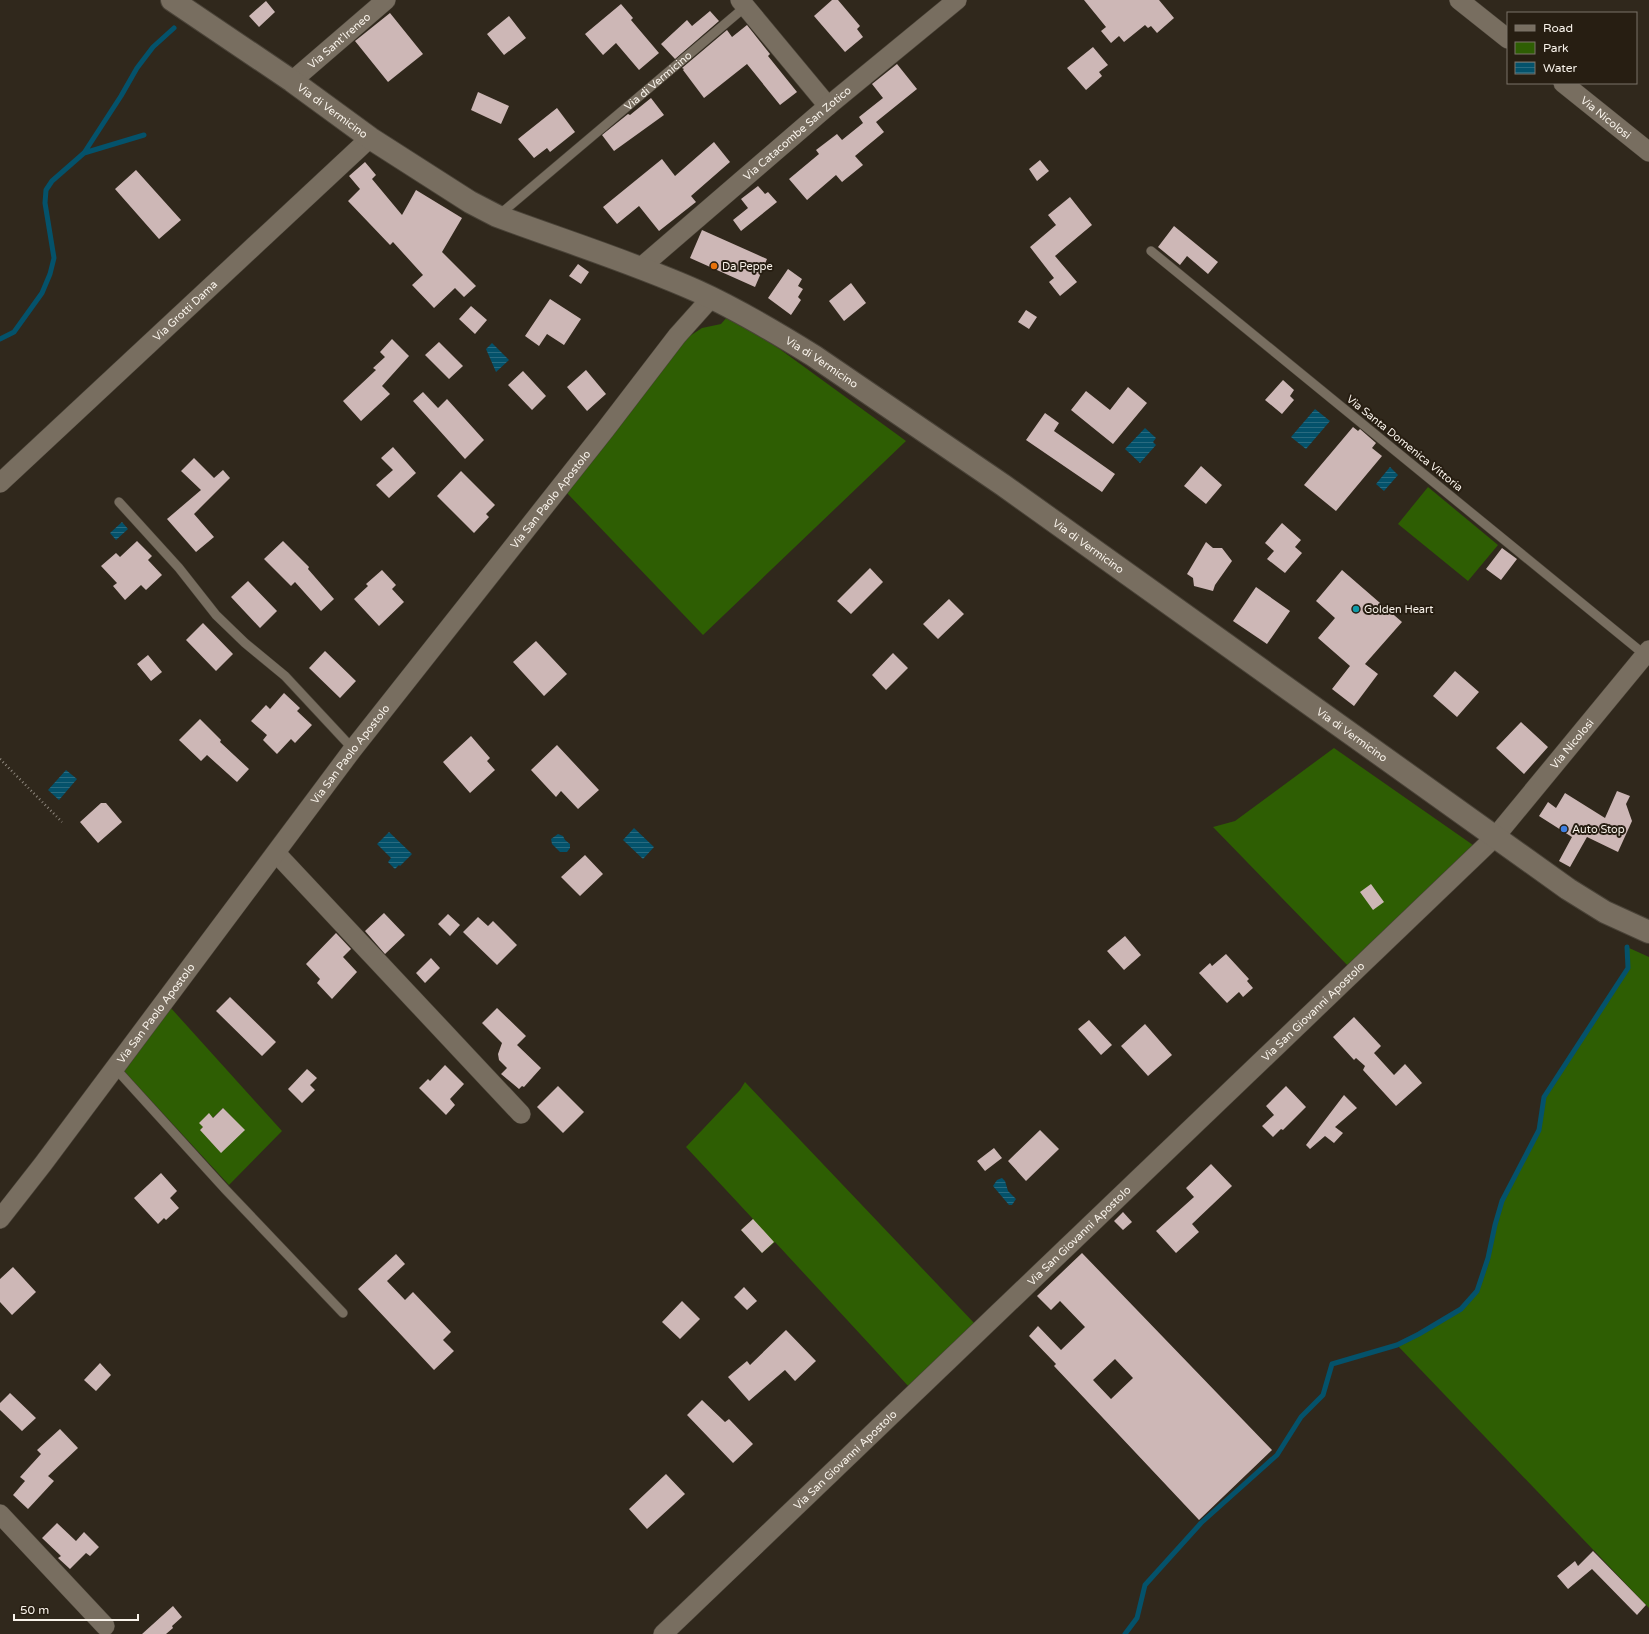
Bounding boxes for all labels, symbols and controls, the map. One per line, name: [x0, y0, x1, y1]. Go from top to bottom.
street label: Via Sant'Ireneo: [305, 10, 374, 71]
legend: [1507, 12, 1637, 84]
text: Road: [1543, 21, 1573, 35]
text: Park: [1543, 41, 1569, 55]
street label: Via di Vermicino: [622, 49, 695, 113]
text: Water: [1543, 61, 1578, 75]
street label: Via di Vermicino: [294, 81, 370, 141]
street label: Via Catacombe San Zotico: [741, 84, 854, 183]
street label: Via Nicolosi: [1578, 94, 1633, 142]
place label: Da Peppe: [722, 260, 773, 273]
marker: Da Peppe: [709, 261, 719, 271]
street label: Via Grotti Dama: [151, 278, 220, 344]
street label: Via di Vermicino: [783, 334, 861, 391]
street label: Via Santa Domenica Vittoria: [1344, 392, 1465, 494]
street label: Via San Paolo Apostolo: [508, 448, 594, 551]
street label: Via di Vermicino: [1050, 517, 1126, 576]
place label: Golden Heart: [1364, 603, 1433, 616]
marker: Golden Heart: [1351, 604, 1361, 614]
street label: Via San Paolo Apostolo: [308, 702, 393, 807]
street label: Via di Vermicino: [1314, 705, 1390, 765]
street label: Via Nicolosi: [1548, 716, 1597, 772]
place label: Auto Stop: [1572, 823, 1625, 836]
marker: Auto Stop: [1559, 824, 1569, 834]
street label: Via San Giovanni Apostolo: [1259, 959, 1368, 1064]
street label: Via San Paolo Apostolo: [114, 961, 198, 1066]
street label: Via San Giovanni Apostolo: [1025, 1183, 1134, 1288]
street label: Via San Giovanni Apostolo: [791, 1407, 900, 1512]
scale bar: [14, 1596, 138, 1622]
text: 50 m: [20, 1603, 49, 1617]

